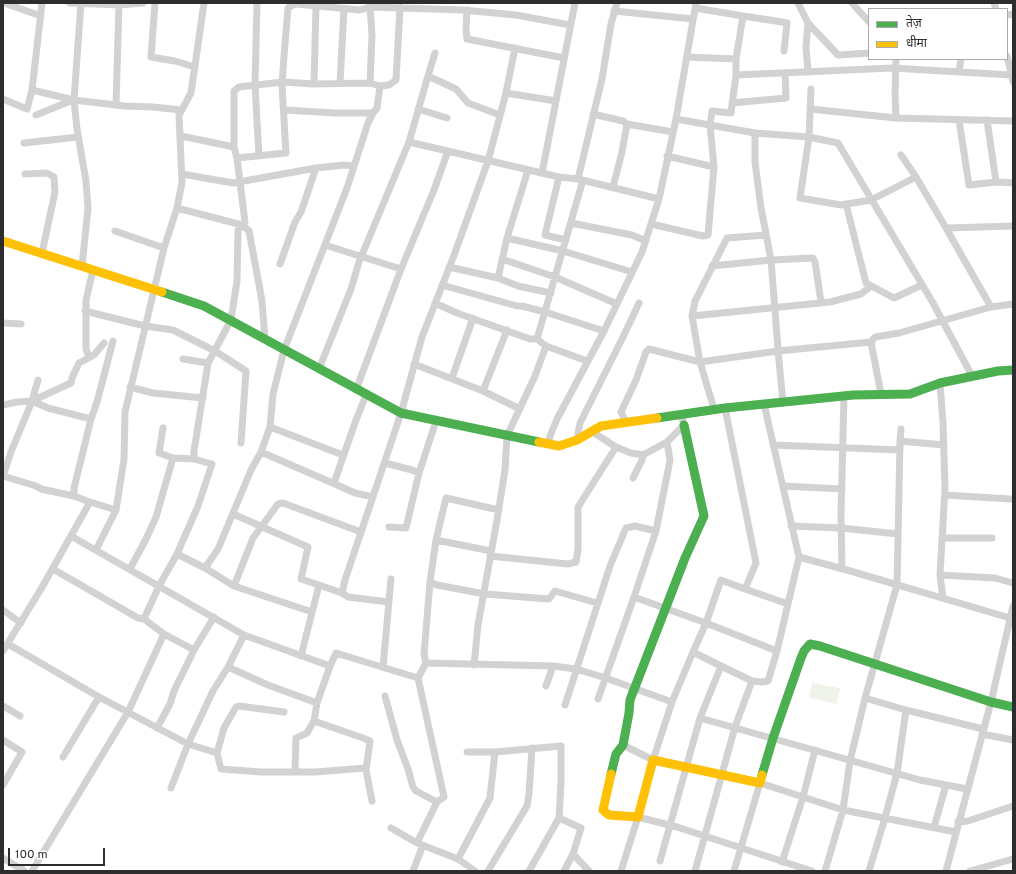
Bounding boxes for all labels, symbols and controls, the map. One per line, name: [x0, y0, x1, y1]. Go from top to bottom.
legend: [868, 8, 1008, 60]
text: तेज़: [906, 16, 922, 32]
text: धीमा: [906, 36, 927, 52]
scale bar: [10, 840, 107, 866]
text: 100 m: [15, 847, 48, 863]

